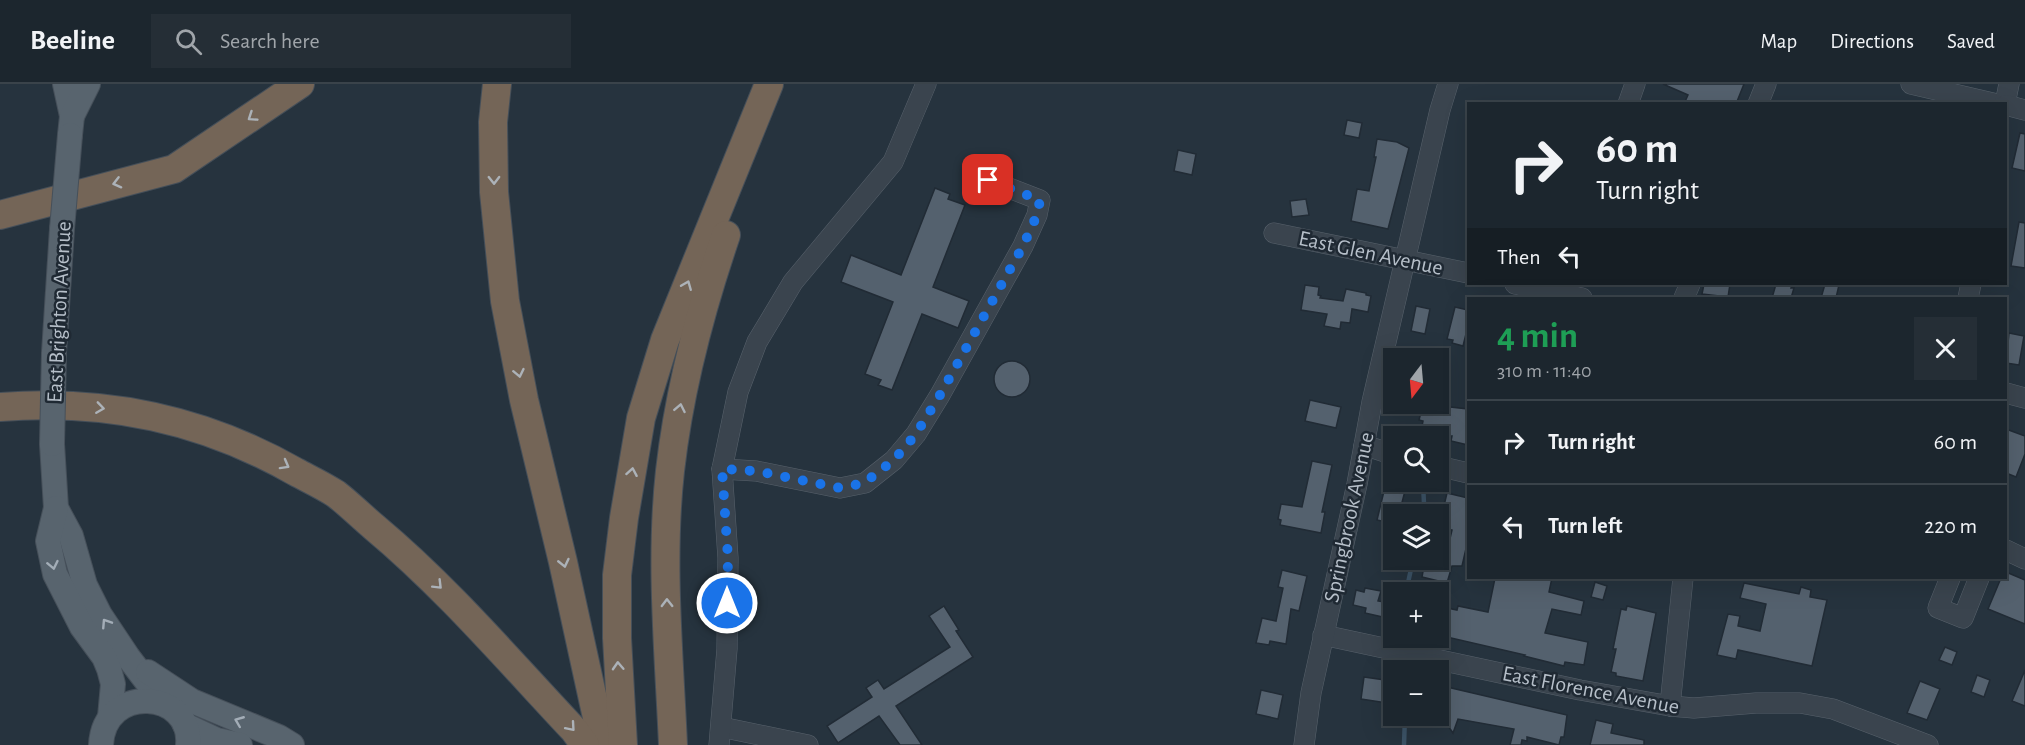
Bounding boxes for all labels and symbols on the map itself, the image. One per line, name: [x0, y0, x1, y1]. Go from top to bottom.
one-way arrow: [248, 110, 259, 121]
pin: [962, 154, 1013, 205]
one-way arrow: [113, 176, 123, 188]
one-way arrow: [488, 176, 500, 185]
street label: East Brighton Avenue: [43, 221, 75, 403]
street label: East Glen Avenue: [1297, 227, 1445, 279]
one-way arrow: [680, 281, 692, 292]
north arrow: [1383, 348, 1449, 414]
one-way arrow: [512, 368, 525, 378]
one-way arrow: [96, 402, 105, 414]
one-way arrow: [673, 404, 686, 414]
street label: Springbrook Avenue: [1320, 430, 1378, 604]
one-way arrow: [279, 458, 289, 470]
one-way arrow: [625, 467, 638, 477]
one-way arrow: [556, 558, 569, 568]
one-way arrow: [46, 560, 59, 570]
position arrow: [695, 571, 759, 635]
one-way arrow: [430, 578, 441, 589]
one-way arrow: [661, 598, 673, 607]
one-way arrow: [102, 618, 113, 629]
one-way arrow: [611, 661, 624, 670]
street label: East Florence Avenue: [1501, 662, 1681, 718]
one-way arrow: [234, 716, 245, 728]
one-way arrow: [564, 720, 575, 731]

